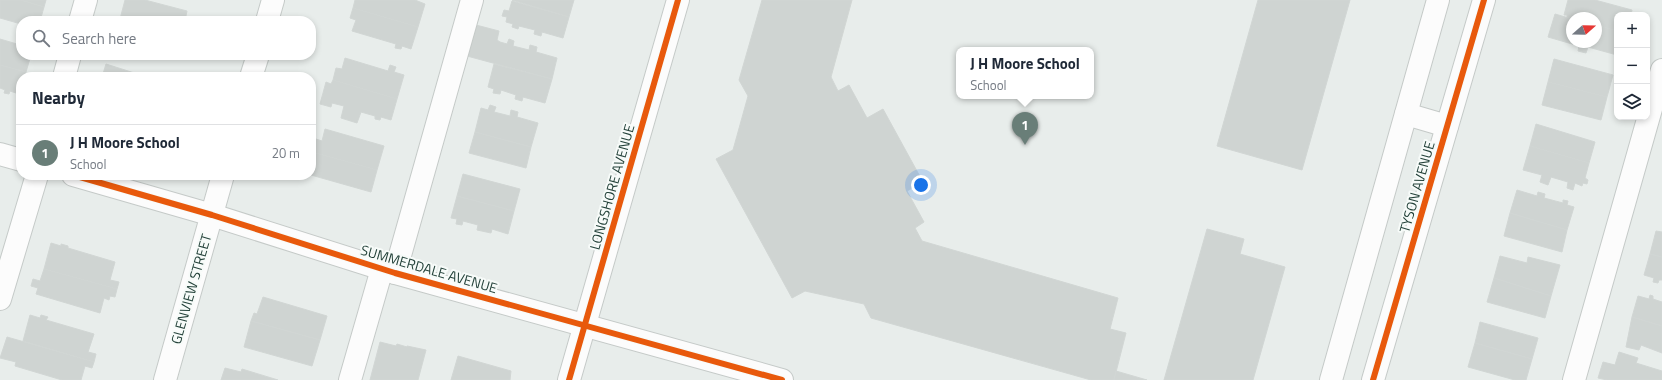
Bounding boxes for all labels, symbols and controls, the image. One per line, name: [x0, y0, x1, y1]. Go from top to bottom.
north arrow: [1566, 12, 1602, 48]
map controls: [1614, 12, 1650, 120]
button: +: [1614, 12, 1650, 48]
search box: [16, 16, 316, 60]
icon: search: [30, 27, 52, 49]
text: Search here: [62, 27, 136, 50]
popup: [956, 47, 1094, 99]
button: −: [1614, 48, 1650, 84]
text: J H Moore School: [970, 52, 1080, 75]
text: School: [970, 75, 1007, 95]
button: layers: [1614, 84, 1650, 120]
text: Nearby: [32, 85, 85, 111]
pin: 1: [1012, 112, 1038, 145]
street label: LONGSHORE AVENUE: [584, 121, 640, 252]
text: J H Moore School: [70, 131, 180, 154]
street label: TYSON AVENUE: [1393, 139, 1440, 235]
text: 1: [41, 143, 49, 163]
text: 20 m: [272, 143, 300, 163]
text: School: [70, 154, 106, 174]
your location: [911, 175, 931, 195]
street label: GLENVIEW STREET: [165, 231, 216, 346]
street label: SUMMERDALE AVENUE: [358, 239, 500, 298]

